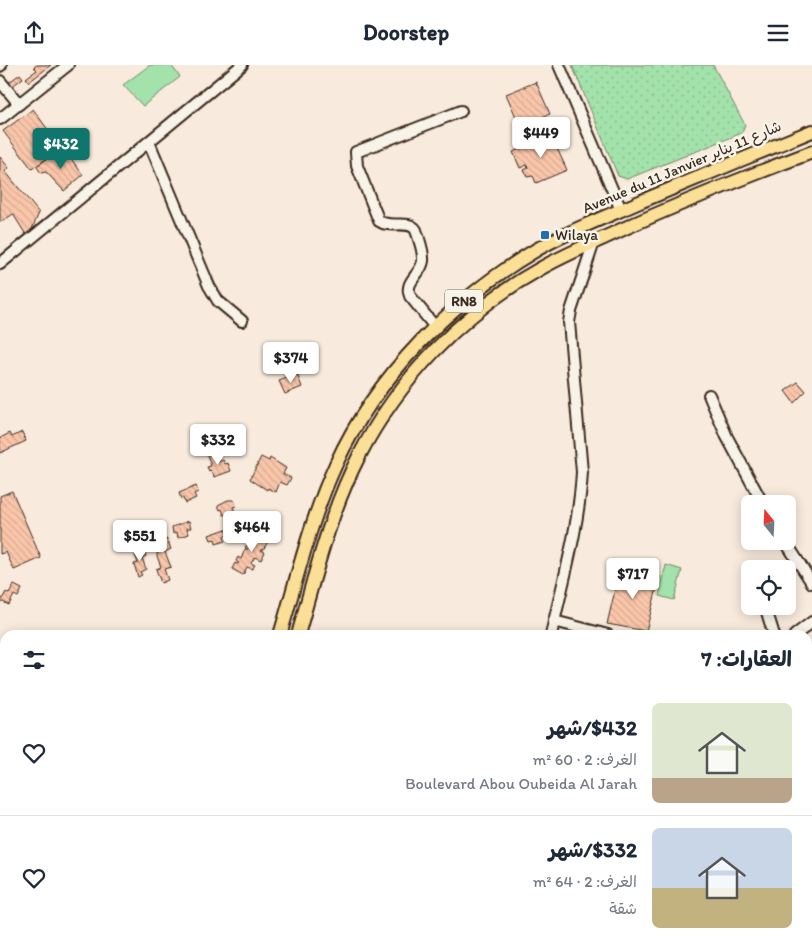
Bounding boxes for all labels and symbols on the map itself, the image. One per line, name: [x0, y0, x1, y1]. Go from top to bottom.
pin: $449: [511, 117, 571, 159]
street label: Avenue du 11 Janvier شارع 11 يناير: [580, 117, 785, 218]
pin: $432: [31, 127, 91, 170]
place label: Wilaya: [555, 226, 598, 244]
marker: Wilaya: [539, 229, 551, 241]
road number: RN8: [445, 290, 483, 313]
pin: $374: [261, 341, 321, 384]
pin: $332: [188, 423, 248, 466]
north arrow: [741, 495, 796, 550]
pin: $464: [222, 511, 282, 553]
pin: $551: [110, 519, 170, 562]
pin: $717: [603, 557, 663, 600]

